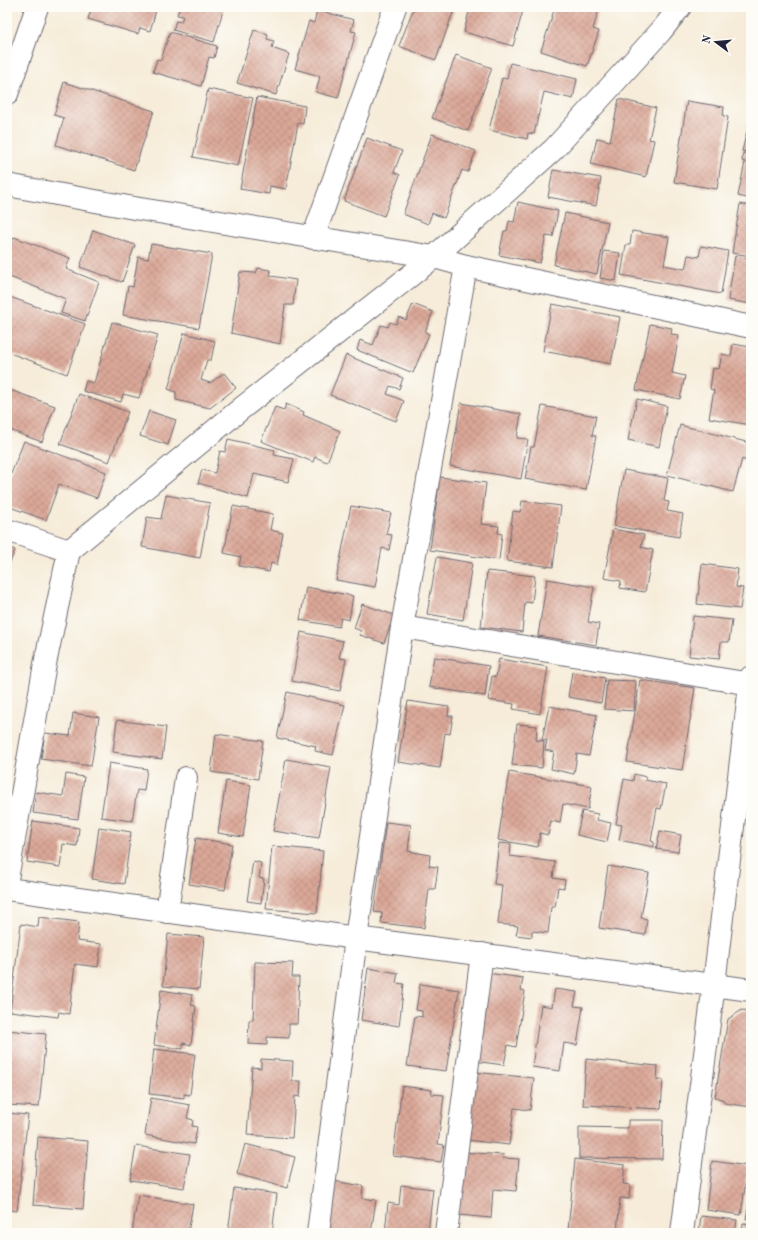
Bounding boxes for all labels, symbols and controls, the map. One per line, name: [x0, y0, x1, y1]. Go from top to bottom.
north arrow: [696, 22, 736, 62]
text: N: [701, 34, 714, 45]

